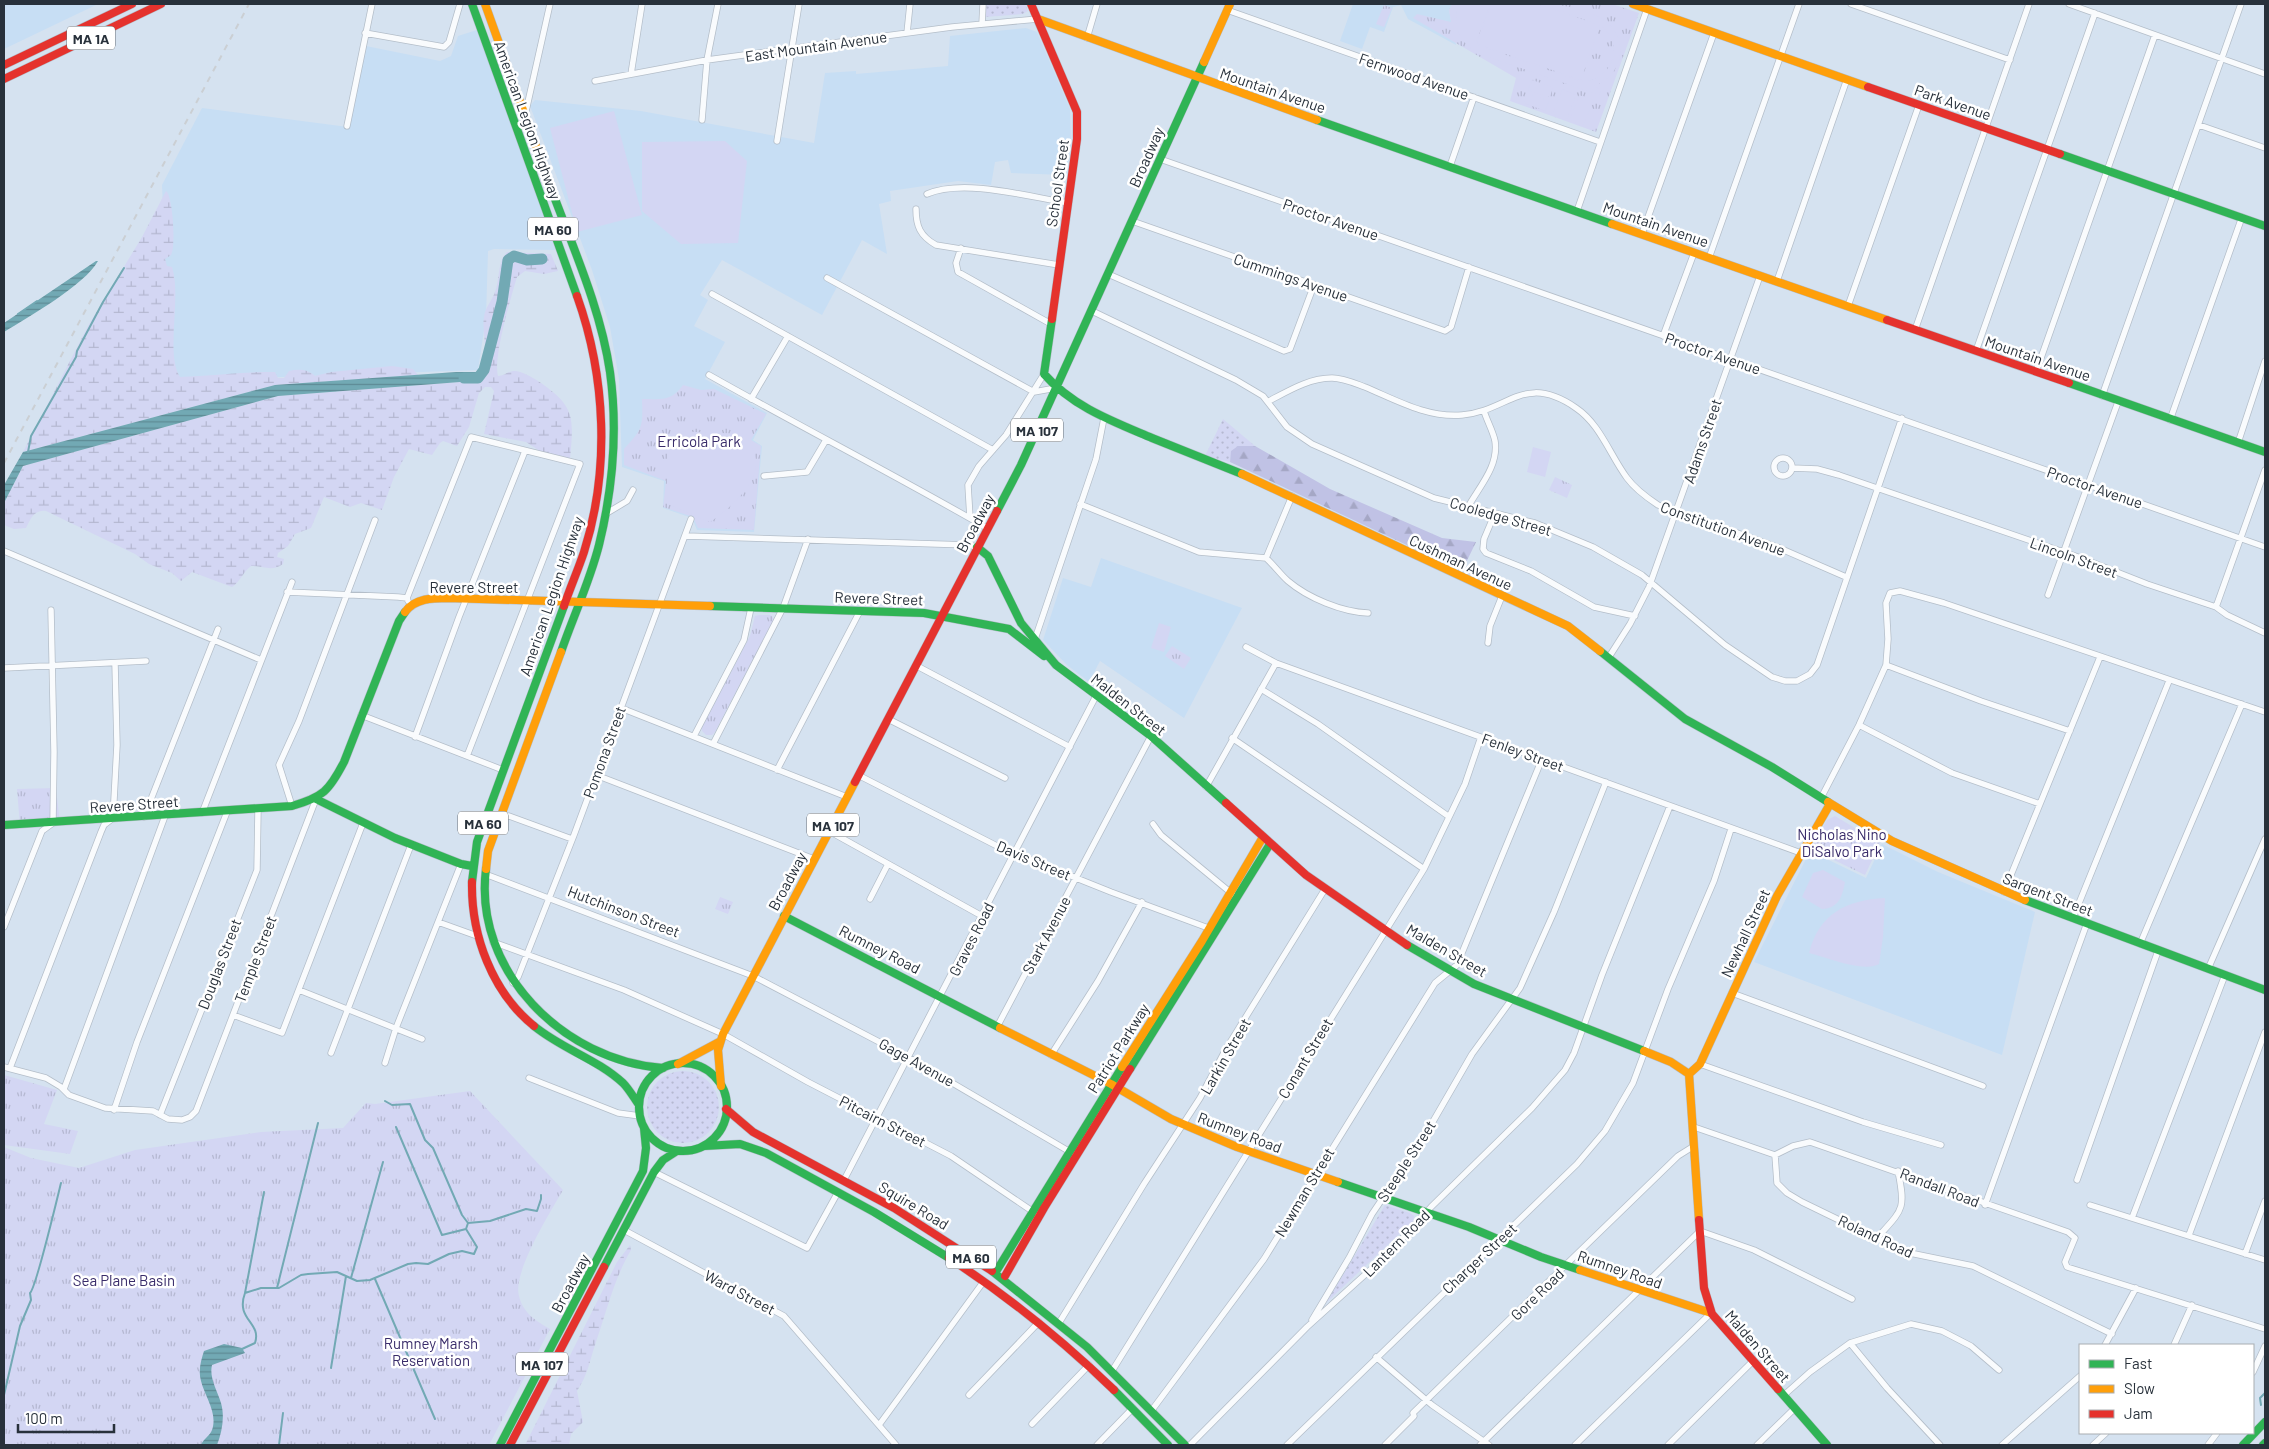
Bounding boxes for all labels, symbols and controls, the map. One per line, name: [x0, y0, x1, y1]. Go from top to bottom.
road number: MA 1A: [67, 26, 115, 49]
street label: East Mountain Avenue: [744, 27, 888, 65]
street label: American Legion Highway: [491, 38, 565, 202]
street label: Fernwood Avenue: [1357, 49, 1471, 103]
street label: Mountain Avenue: [1218, 63, 1328, 117]
street label: Park Avenue: [1912, 80, 1994, 124]
street label: Broadway: [1125, 124, 1167, 190]
street label: School Street: [1042, 138, 1072, 228]
street label: Proctor Avenue: [1281, 194, 1381, 244]
street label: Mountain Avenue: [1601, 197, 1711, 251]
road number: MA 60: [528, 218, 578, 240]
street label: Cummings Avenue: [1231, 249, 1351, 305]
street label: Proctor Avenue: [1663, 328, 1763, 378]
street label: Mountain Avenue: [1983, 331, 2093, 385]
street label: Adams Street: [1679, 396, 1725, 486]
road number: MA 107: [1011, 418, 1063, 442]
park label: Erricola Park: [657, 432, 741, 450]
street label: Proctor Avenue: [2045, 462, 2145, 512]
street label: Broadway: [952, 490, 998, 555]
street label: Cooledge Street: [1448, 493, 1554, 539]
street label: Constitution Avenue: [1658, 497, 1788, 559]
street label: American Legion Highway: [515, 514, 587, 678]
street label: Cushman Avenue: [1407, 530, 1515, 594]
street label: Lincoln Street: [2028, 533, 2120, 581]
street label: Revere Street: [429, 578, 519, 596]
street label: Revere Street: [834, 587, 924, 609]
street label: Malden Street: [1088, 669, 1170, 739]
street label: Pomona Street: [579, 703, 629, 801]
street label: Fenley Street: [1479, 729, 1567, 775]
street label: Revere Street: [89, 792, 179, 816]
road number: MA 60: [458, 811, 508, 834]
road number: MA 107: [807, 814, 859, 836]
park label: Nicholas Nino DiSalvo Park: [1797, 825, 1887, 860]
street label: Davis Street: [994, 836, 1074, 884]
street label: Broadway: [764, 848, 810, 913]
street label: Sargent Street: [2000, 869, 2096, 919]
street label: Hutchinson Street: [566, 881, 682, 941]
street label: Newhall Street: [1717, 886, 1773, 980]
street label: Stark Avenue: [1018, 893, 1074, 977]
street label: Graves Road: [945, 899, 997, 979]
street label: Temple Street: [230, 913, 280, 1005]
street label: Douglas Street: [193, 916, 245, 1012]
street label: Malden Street: [1404, 920, 1490, 980]
street label: Rumney Road: [836, 921, 924, 977]
street label: Patriot Parkway: [1083, 1000, 1153, 1096]
street label: Larkin Street: [1196, 1015, 1254, 1097]
street label: Conant Street: [1274, 1015, 1336, 1101]
street label: Gage Avenue: [876, 1034, 958, 1090]
street label: Pitcairn Street: [837, 1091, 929, 1151]
street label: Rumney Road: [1195, 1108, 1285, 1156]
street label: Steeple Street: [1373, 1117, 1439, 1205]
street label: Newman Street: [1270, 1144, 1338, 1240]
street label: Randall Road: [1898, 1164, 1982, 1210]
street label: Squire Road: [876, 1177, 952, 1233]
street label: Lantern Road: [1359, 1206, 1433, 1280]
street label: Roland Road: [1836, 1211, 1916, 1261]
street label: Charger Street: [1438, 1219, 1520, 1297]
road number: MA 60: [946, 1246, 996, 1268]
street label: Rumney Road: [1575, 1246, 1665, 1292]
street label: Broadway: [547, 1250, 593, 1315]
street label: Gore Road: [1507, 1264, 1567, 1324]
street label: Ward Street: [701, 1266, 779, 1318]
park label: Sea Plane Basin: [73, 1271, 175, 1289]
street label: Malden Street: [1722, 1306, 1794, 1386]
park label: Rumney Marsh Reservation: [384, 1334, 478, 1369]
legend: [2079, 1344, 2254, 1434]
road number: MA 107: [516, 1352, 568, 1376]
text: Fast: [2124, 1354, 2152, 1372]
text: Slow: [2124, 1379, 2155, 1397]
scale bar: [18, 1402, 114, 1434]
text: Jam: [2124, 1404, 2153, 1422]
text: 100 m: [25, 1409, 63, 1427]

